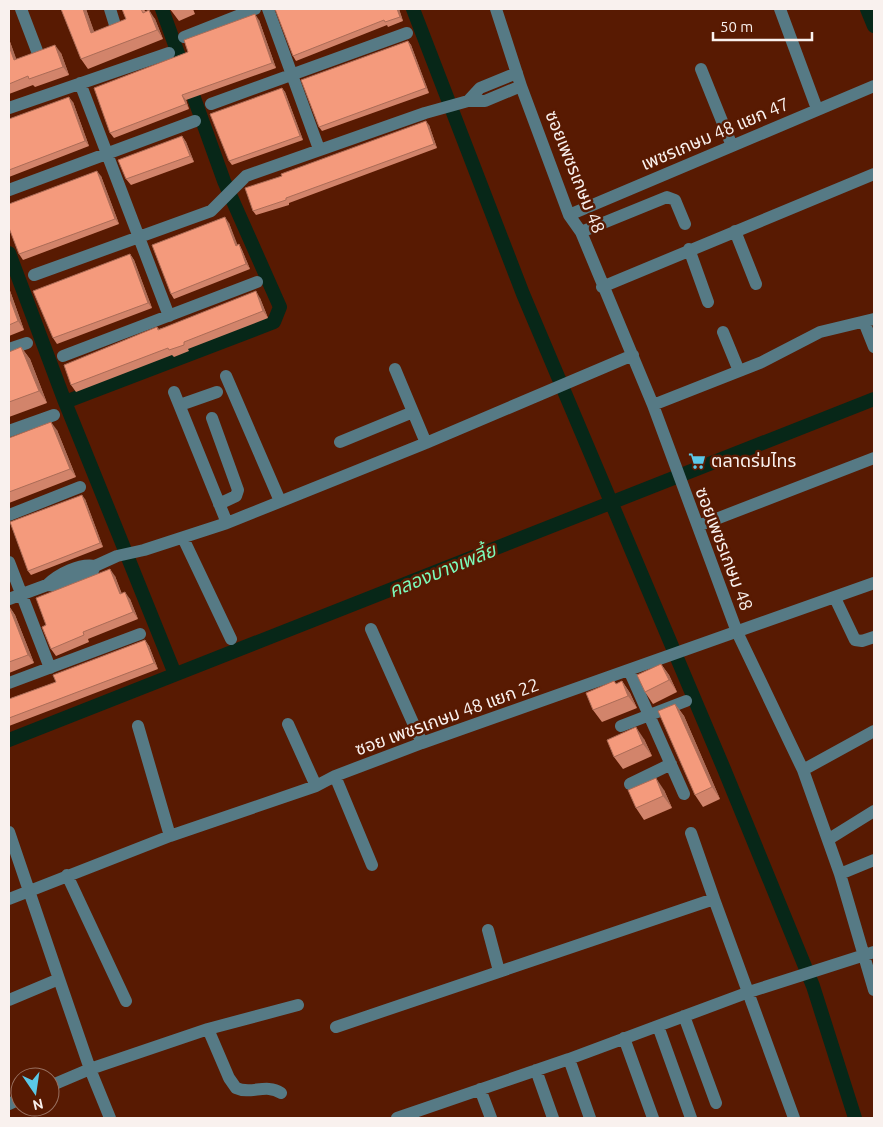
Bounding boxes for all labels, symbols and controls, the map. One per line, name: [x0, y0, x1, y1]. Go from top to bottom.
scale bar: [713, 10, 812, 42]
text: 50 m: [720, 18, 753, 35]
street label: เพชรเกษม 48 แยก 47: [638, 93, 792, 173]
street label: ซอยเพชรเกษม 48: [542, 107, 610, 236]
place label: ตลาดร่มไทร: [711, 450, 796, 470]
supermarket icon: ตลาดร่มไทร: [687, 451, 707, 471]
street label: ซอยเพชรเกษม 48: [692, 484, 758, 613]
water label: คลองบางเพลี้ย: [384, 536, 500, 601]
street label: ซอย เพชรเกษม 48 แยก 22: [352, 673, 541, 759]
north arrow: [10, 1067, 60, 1117]
text: N: [31, 1096, 45, 1114]

